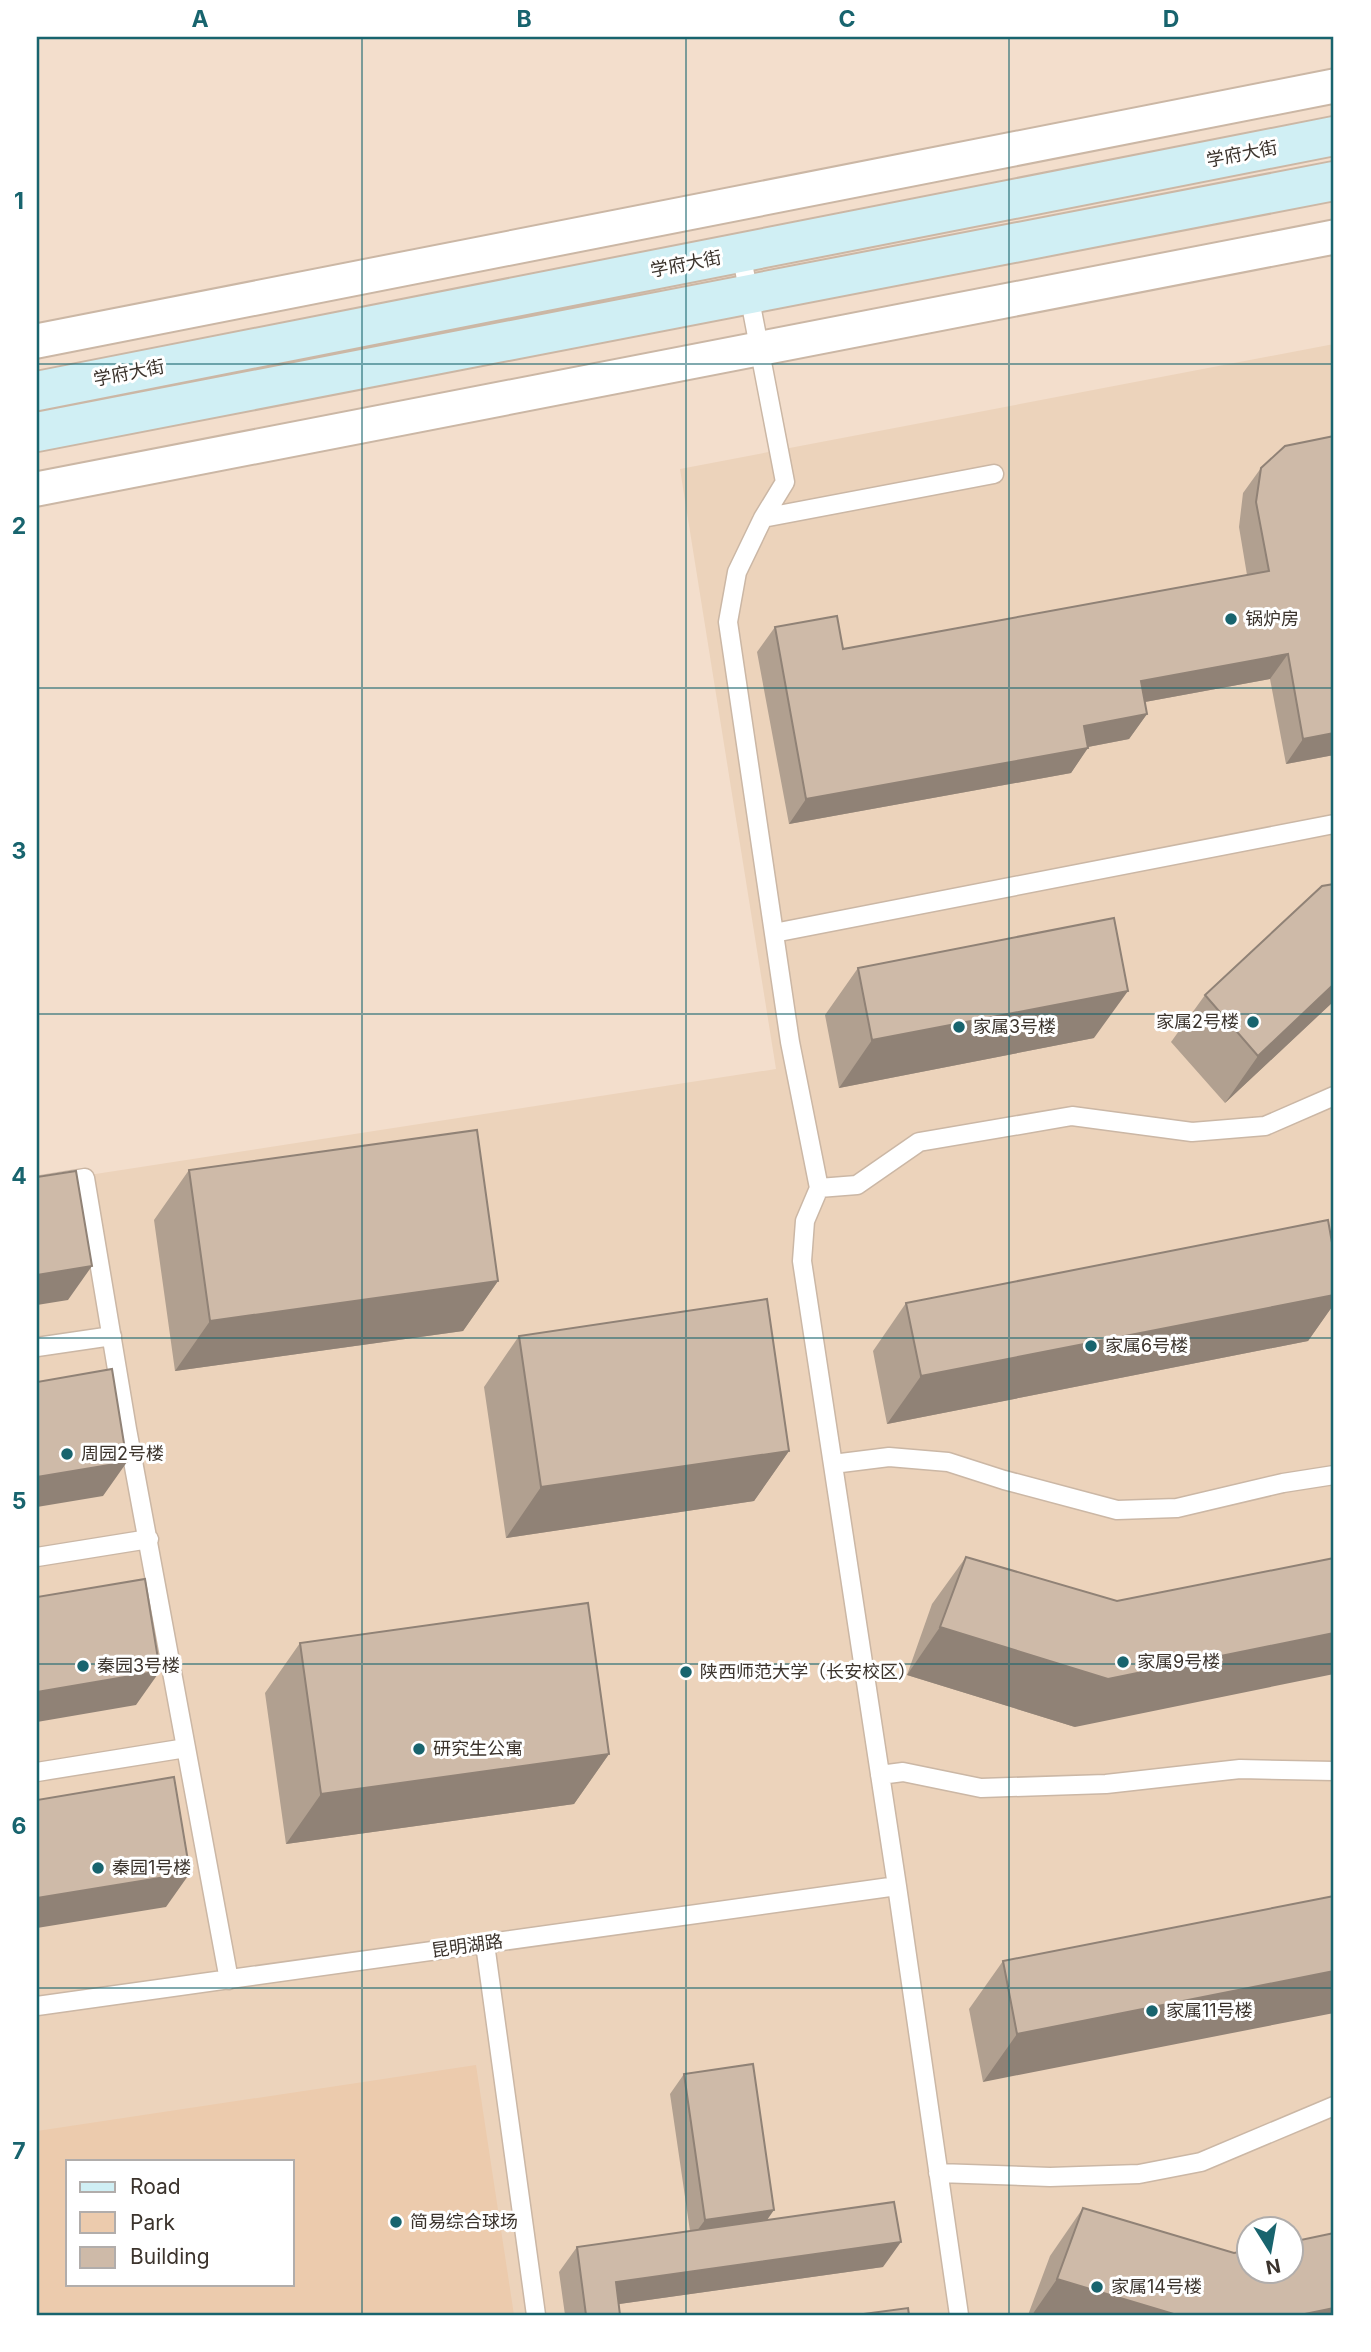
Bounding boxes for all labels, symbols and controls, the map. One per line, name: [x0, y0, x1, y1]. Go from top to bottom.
text: A: [191, 5, 209, 33]
text: B: [516, 5, 532, 33]
text: C: [838, 5, 856, 33]
text: D: [1163, 5, 1179, 33]
street label: 学府大街: [1205, 136, 1279, 171]
text: 1: [14, 187, 24, 215]
street label: 学府大街: [649, 246, 723, 281]
street label: 学府大街: [92, 355, 166, 390]
text: 2: [12, 512, 26, 540]
place label: 锅炉房: [1245, 608, 1299, 629]
marker: 锅炉房: [1223, 611, 1239, 627]
text: 3: [12, 837, 26, 865]
place label: 家属2号楼: [1156, 1011, 1239, 1032]
marker: 家属2号楼: [1245, 1014, 1261, 1030]
place label: 家属3号楼: [973, 1016, 1056, 1037]
marker: 家属3号楼: [951, 1019, 967, 1035]
text: 4: [11, 1162, 27, 1190]
place label: 家属6号楼: [1105, 1335, 1188, 1356]
marker: 家属6号楼: [1083, 1338, 1099, 1354]
place label: 周园2号楼: [81, 1443, 164, 1464]
marker: 周园2号楼: [59, 1446, 75, 1462]
text: 5: [12, 1487, 26, 1515]
place label: 家属9号楼: [1137, 1651, 1220, 1672]
marker: 家属9号楼: [1115, 1654, 1131, 1670]
place label: 秦园3号楼: [97, 1655, 180, 1676]
marker: 秦园3号楼: [75, 1658, 91, 1674]
place label: 陕西师范大学（长安校区）: [700, 1661, 916, 1682]
marker: 陕西师范大学（长安校区）: [678, 1664, 694, 1680]
place label: 研究生公寓: [433, 1738, 523, 1759]
marker: 研究生公寓: [411, 1741, 427, 1757]
text: 6: [12, 1812, 26, 1840]
place label: 秦园1号楼: [112, 1857, 191, 1878]
marker: 秦园1号楼: [90, 1860, 106, 1876]
street label: 昆明湖路: [430, 1930, 504, 1961]
place label: 家属11号楼: [1166, 2000, 1253, 2021]
marker: 家属11号楼: [1144, 2003, 1160, 2019]
text: 7: [12, 2137, 26, 2165]
legend: [66, 2160, 294, 2286]
text: Road: [130, 2174, 181, 2199]
text: Park: [130, 2210, 175, 2235]
place label: 简易综合球场: [410, 2211, 518, 2232]
marker: 简易综合球场: [388, 2214, 404, 2230]
north arrow: [1234, 2216, 1304, 2286]
text: Building: [130, 2244, 210, 2269]
text: N: [1264, 2254, 1282, 2279]
place label: 家属14号楼: [1111, 2276, 1202, 2297]
marker: 家属14号楼: [1089, 2279, 1105, 2295]

